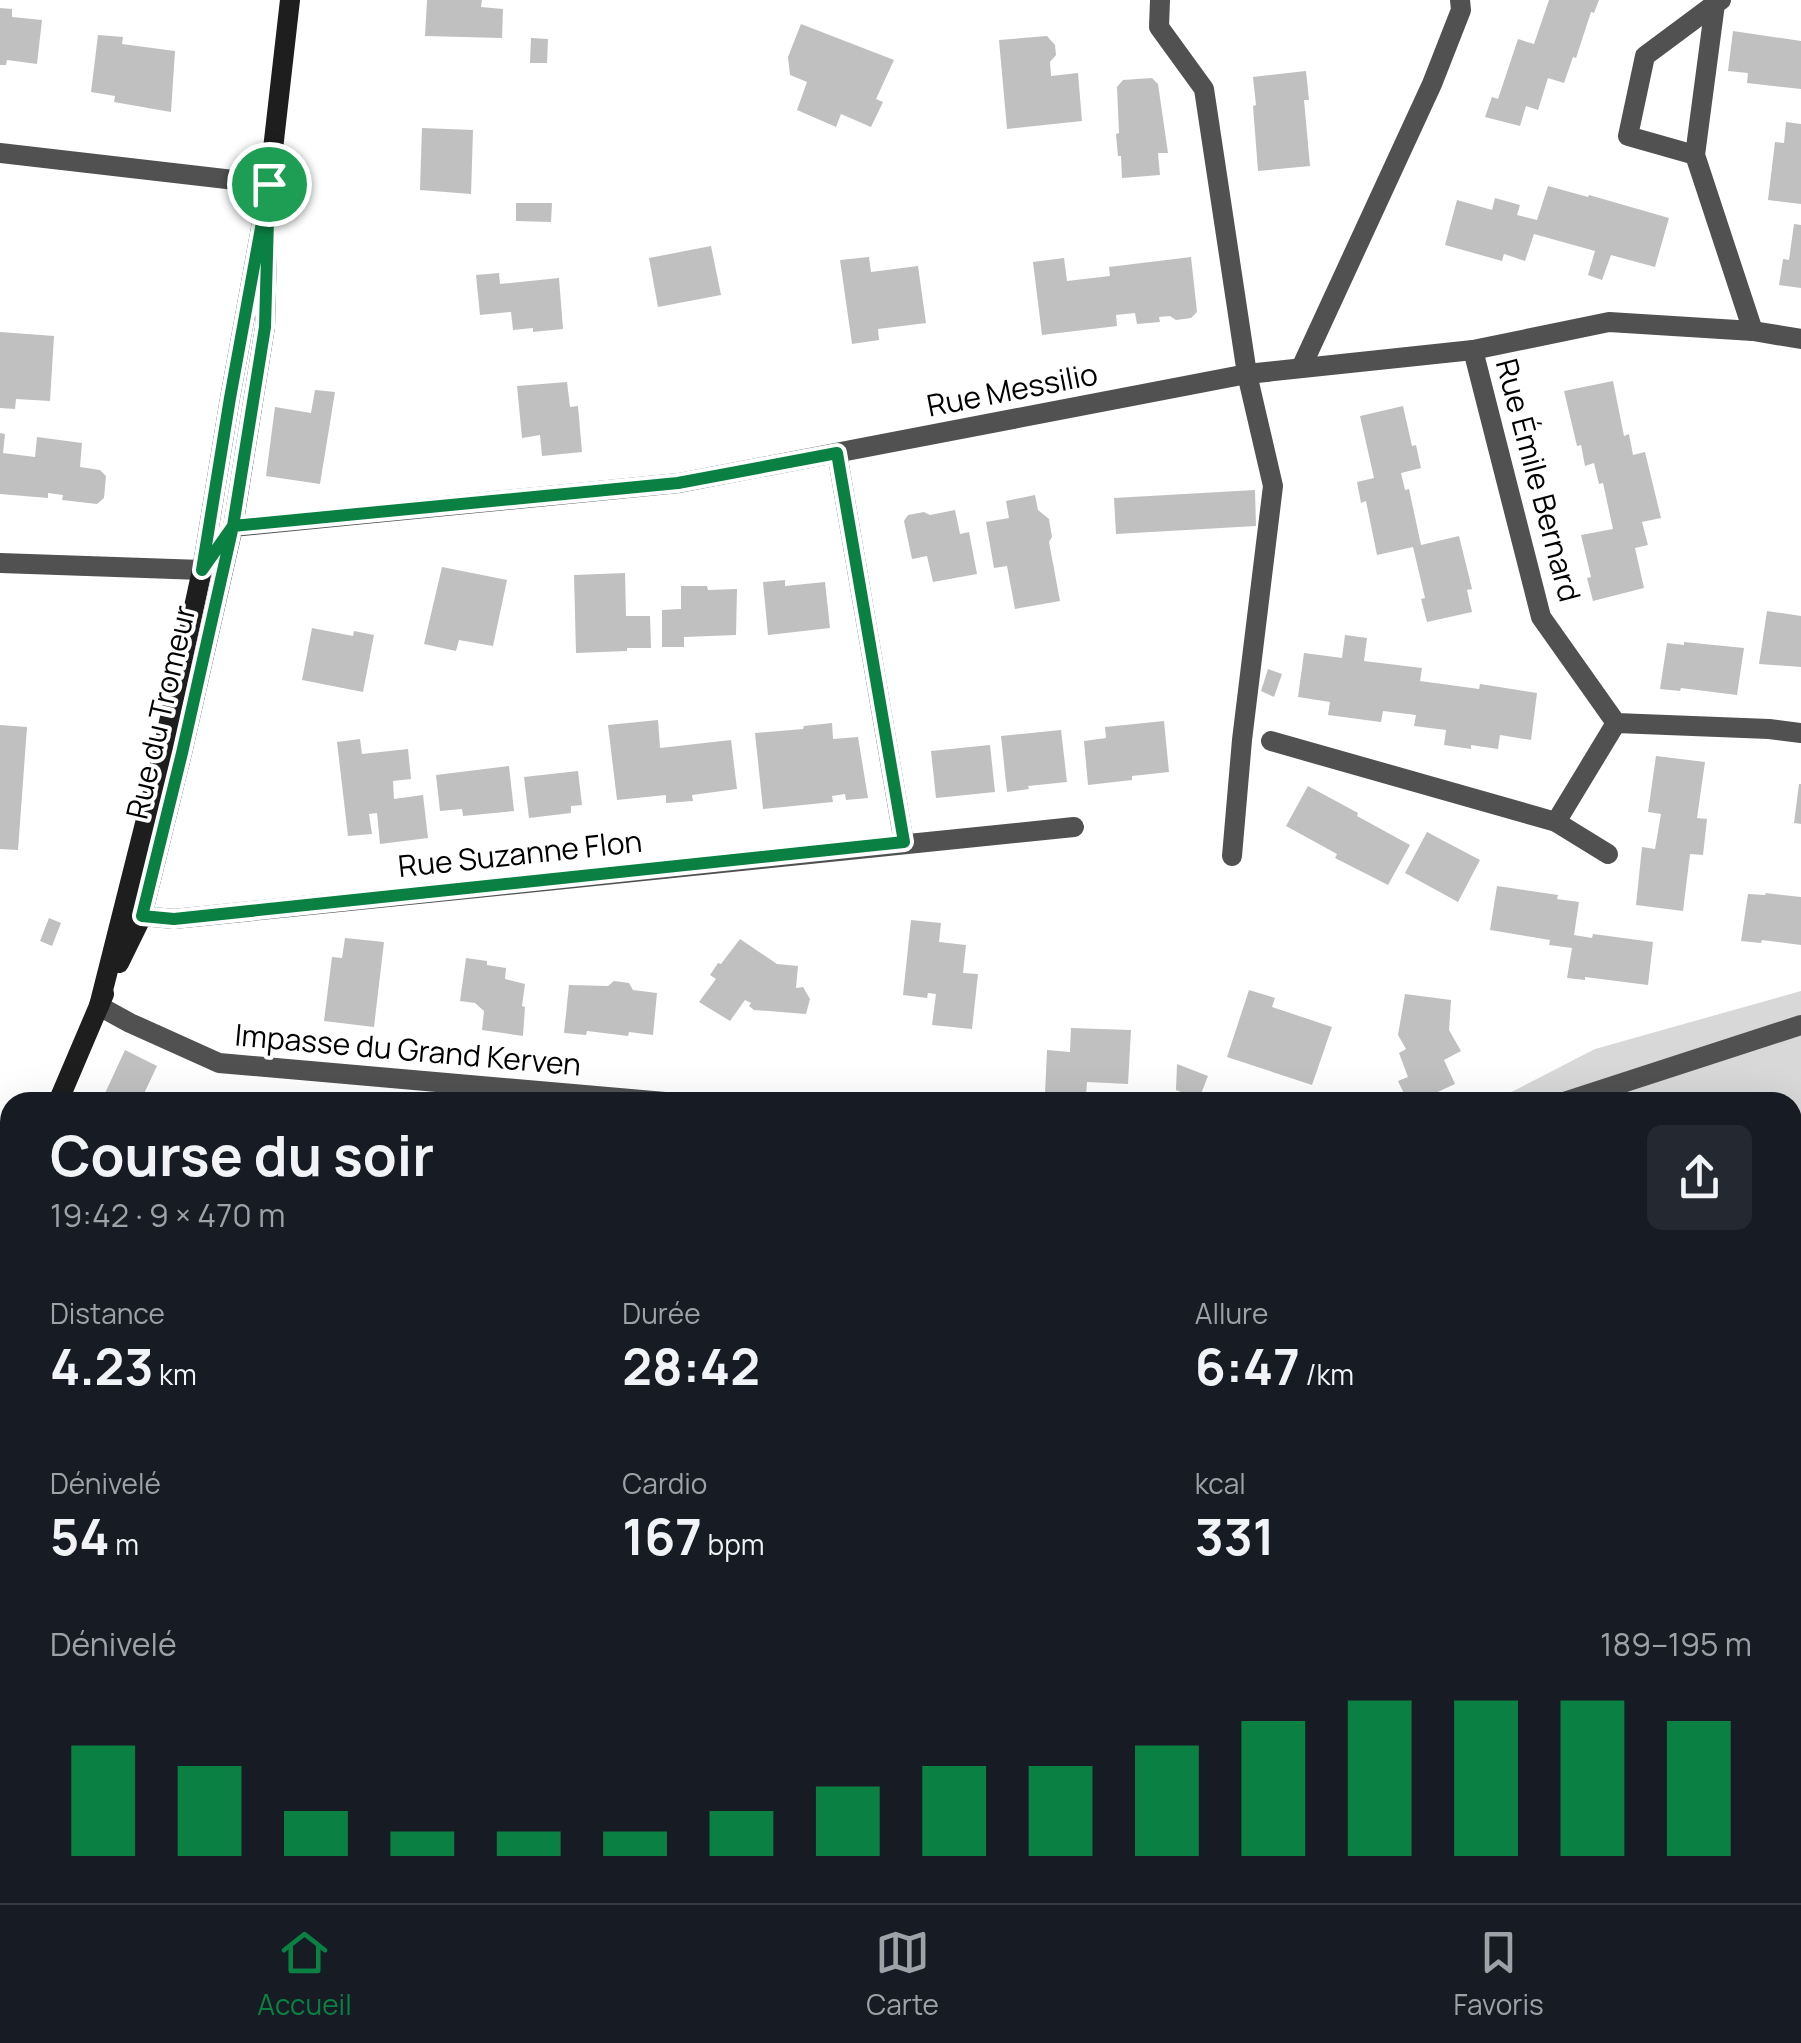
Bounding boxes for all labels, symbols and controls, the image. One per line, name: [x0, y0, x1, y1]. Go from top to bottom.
pin: [227, 142, 312, 227]
icon: arrive: [242, 157, 297, 212]
street label: Rue Messilio: [923, 352, 1101, 426]
street label: Rue Émile Bernard: [1487, 354, 1591, 606]
street label: Rue du Tromeur: [116, 601, 205, 823]
street label: Rue Suzanne Flon: [396, 820, 644, 886]
street label: Impasse du Grand Kerven: [233, 1013, 583, 1085]
text: Course du soir: [50, 1117, 434, 1193]
button: share: [1647, 1125, 1752, 1230]
text: 19:42 · 9 × 470 m: [50, 1193, 285, 1237]
text: Distance: [50, 1294, 165, 1332]
text: Durée: [622, 1294, 701, 1332]
text: Allure: [1195, 1294, 1268, 1332]
text: 4.23: [50, 1332, 153, 1400]
text: 28:42: [622, 1332, 760, 1400]
text: 6:47: [1195, 1332, 1300, 1400]
text: km: [153, 1355, 197, 1393]
text: /km: [1300, 1355, 1354, 1393]
text: Dénivelé: [50, 1464, 161, 1502]
text: Cardio: [622, 1464, 707, 1502]
text: kcal: [1195, 1464, 1246, 1502]
text: 54: [50, 1502, 110, 1570]
text: 167: [622, 1502, 702, 1570]
text: 331: [1195, 1502, 1275, 1570]
text: m: [110, 1525, 139, 1563]
text: bpm: [702, 1525, 764, 1563]
text: Dénivelé: [50, 1622, 177, 1666]
text: 189–195 m: [1600, 1622, 1752, 1666]
tab: Accueil: [257, 1925, 352, 2023]
tab: Carte: [866, 1925, 939, 2023]
tab: Favoris: [1454, 1925, 1544, 2023]

